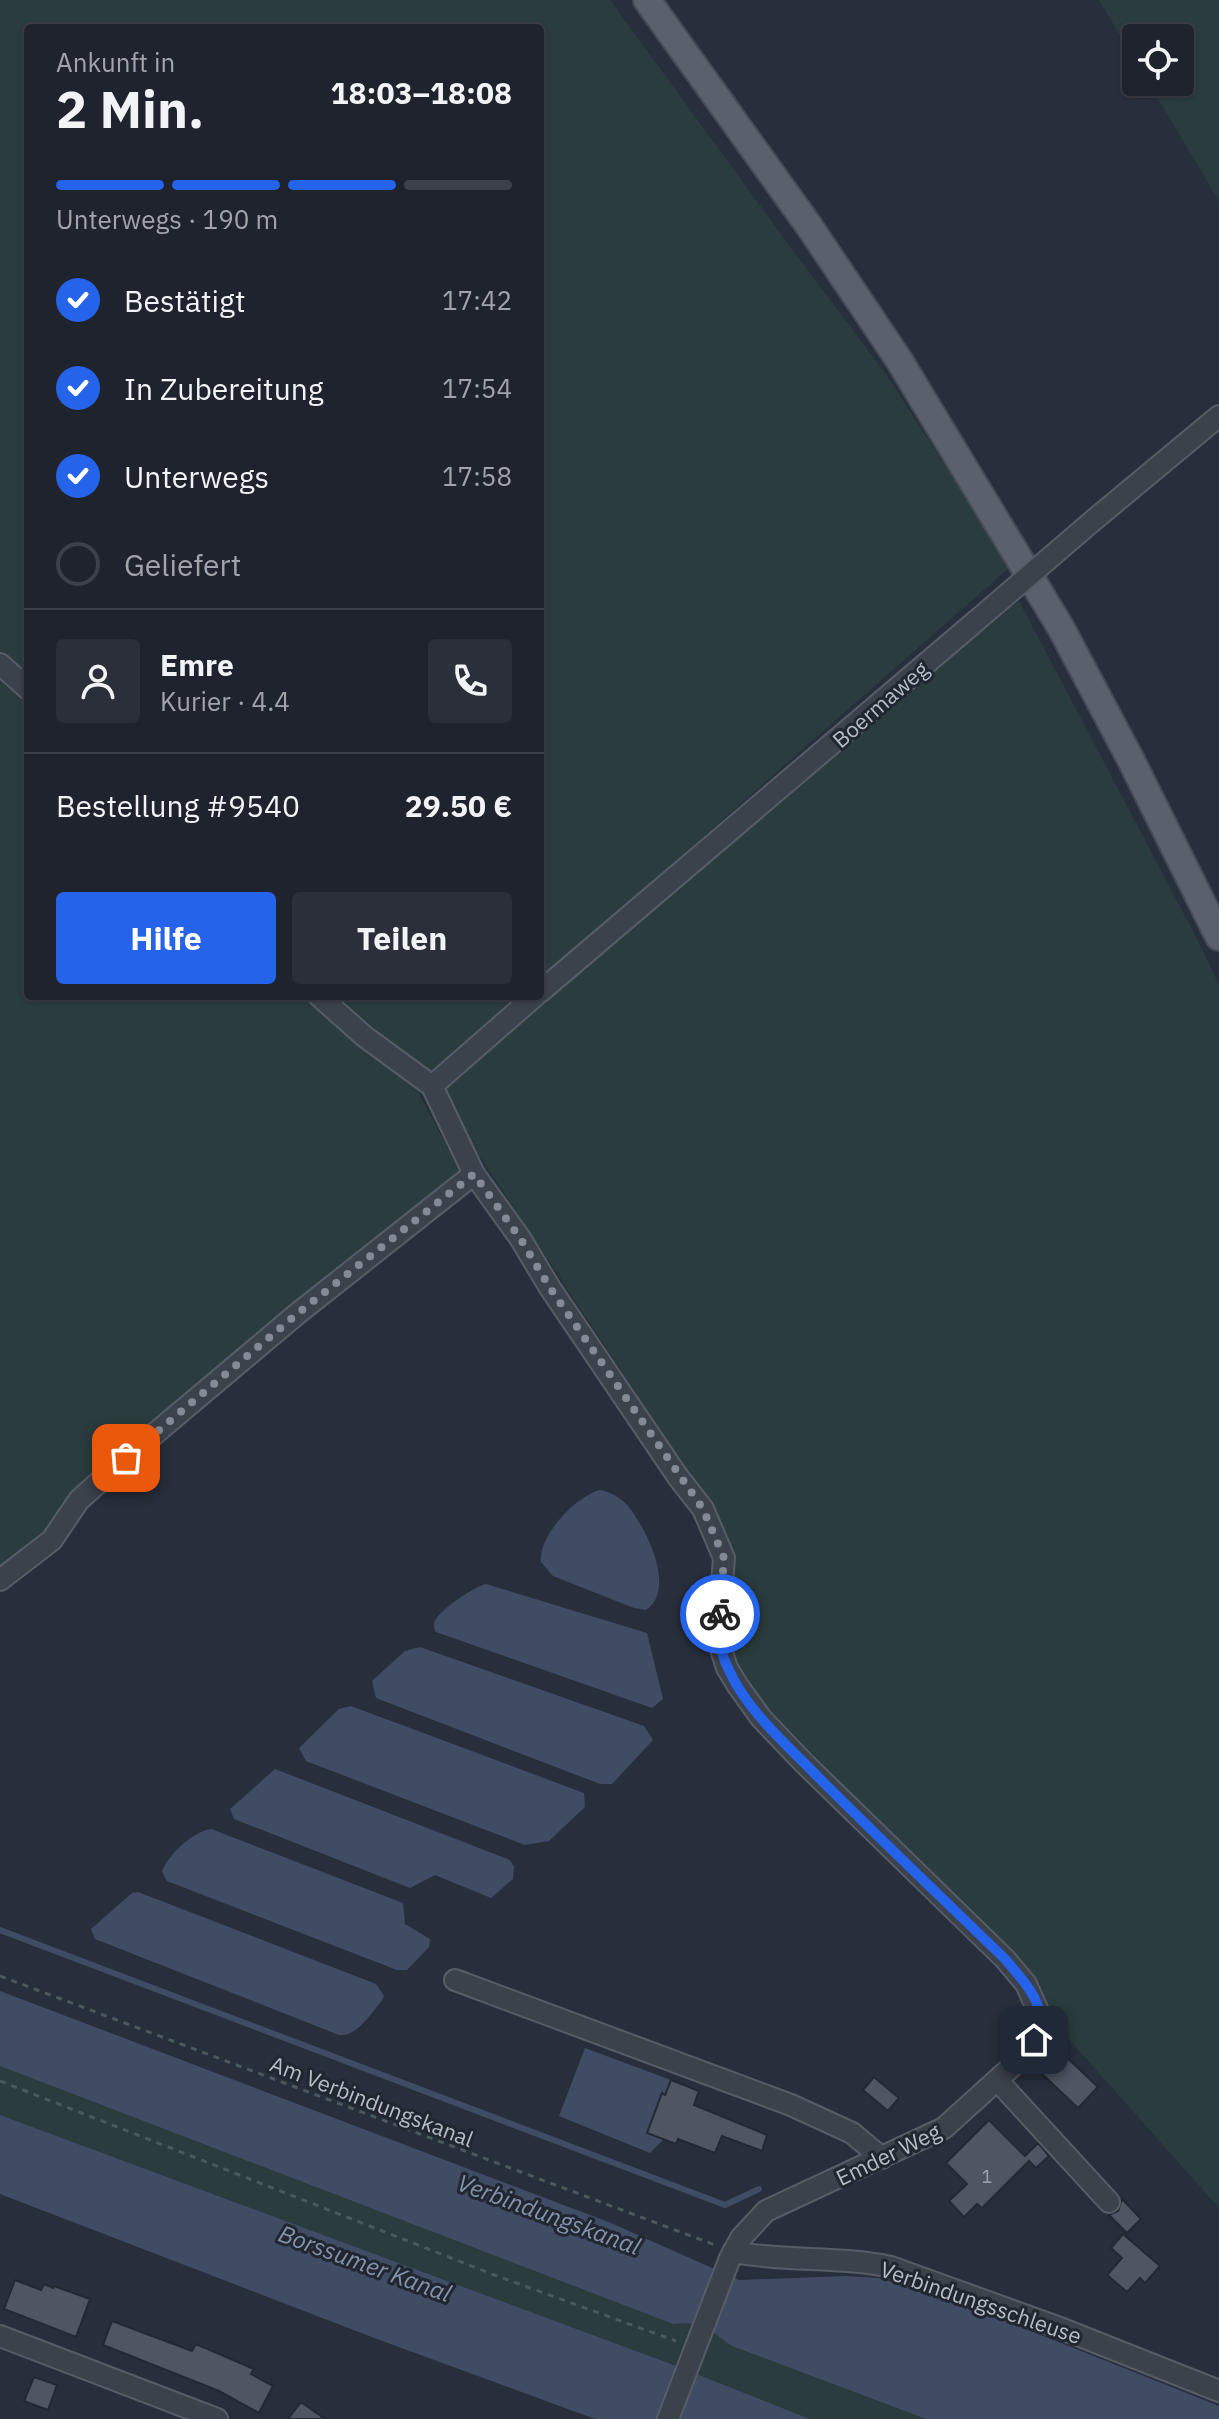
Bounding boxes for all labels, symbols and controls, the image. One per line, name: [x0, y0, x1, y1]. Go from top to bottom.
map controls: [1122, 24, 1194, 96]
button: locate: [1122, 24, 1194, 96]
text: Ankunft in: [56, 45, 175, 79]
text: 18:03–18:08: [331, 73, 512, 112]
text: 2 Min.: [56, 75, 204, 142]
text: Unterwegs · 190 m: [56, 202, 278, 236]
icon: check: [56, 278, 100, 322]
text: Bestätigt: [124, 281, 245, 320]
text: 17:42: [442, 283, 512, 317]
icon: check: [56, 366, 100, 410]
text: In Zubereitung: [124, 369, 324, 408]
text: 17:54: [442, 371, 512, 405]
icon: check: [56, 454, 100, 498]
text: Unterwegs: [124, 457, 269, 496]
text: 17:58: [442, 459, 512, 493]
text: Geliefert: [124, 545, 241, 584]
button: person: [56, 639, 140, 723]
button: phone: [428, 639, 512, 723]
text: Emre: [160, 645, 234, 684]
street label: Boermaweg: [826, 654, 934, 754]
text: Kurier · 4.4: [160, 684, 290, 718]
text: Bestellung #9540: [56, 786, 300, 825]
text: 29.50 €: [405, 786, 512, 825]
button: Hilfe: [56, 892, 276, 984]
button: Teilen: [292, 892, 512, 984]
pin: [92, 1424, 160, 1492]
icon: bag: [104, 1436, 148, 1480]
courier: [680, 1574, 760, 1654]
icon: bike: [698, 1592, 742, 1636]
pin: [1000, 2006, 1068, 2074]
icon: home: [1012, 2018, 1056, 2062]
street label: Am Verbindungskanal: [266, 2049, 478, 2153]
street label: Emder Weg: [831, 2116, 946, 2192]
house number: 1: [982, 2165, 992, 2188]
water label: Verbindungskanal: [453, 2166, 646, 2262]
water label: Borssumer Kanal: [274, 2217, 456, 2309]
street label: Verbindungsschleuse: [876, 2254, 1086, 2350]

